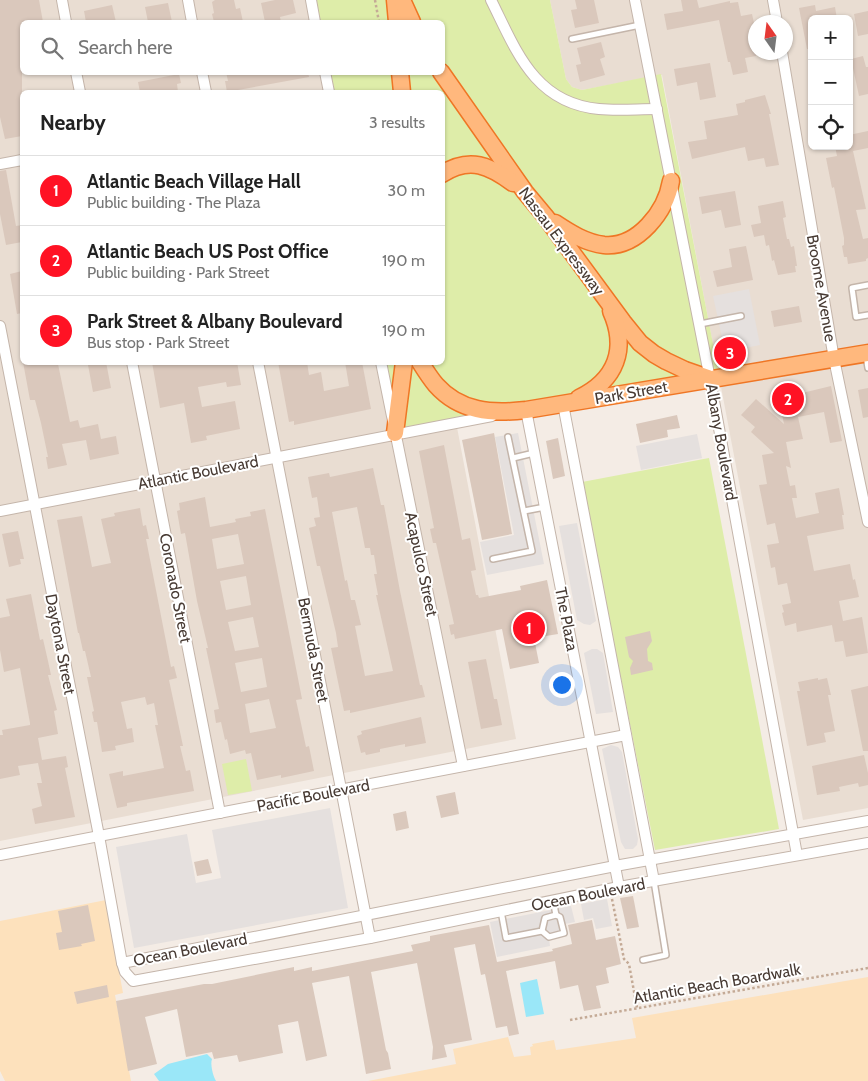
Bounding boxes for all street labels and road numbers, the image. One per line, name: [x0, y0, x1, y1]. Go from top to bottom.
street label: Nassau Expressway: [515, 184, 608, 299]
street label: Broome Avenue: [803, 233, 840, 343]
street label: Park Street: [593, 377, 670, 408]
street label: Albany Boulevard: [702, 382, 741, 502]
street label: Atlantic Boulevard: [136, 451, 260, 494]
street label: Acapulco Street: [401, 510, 442, 619]
street label: Coronado Street: [156, 532, 196, 645]
street label: The Plaza: [551, 586, 582, 653]
street label: Daytona Street: [41, 592, 80, 697]
street label: Bermuda Street: [294, 596, 333, 705]
street label: Pacific Boulevard: [255, 775, 371, 816]
street label: Ocean Boulevard: [530, 874, 647, 915]
street label: Ocean Boulevard: [132, 929, 249, 970]
street label: Atlantic Beach Boardwalk: [632, 959, 803, 1008]

